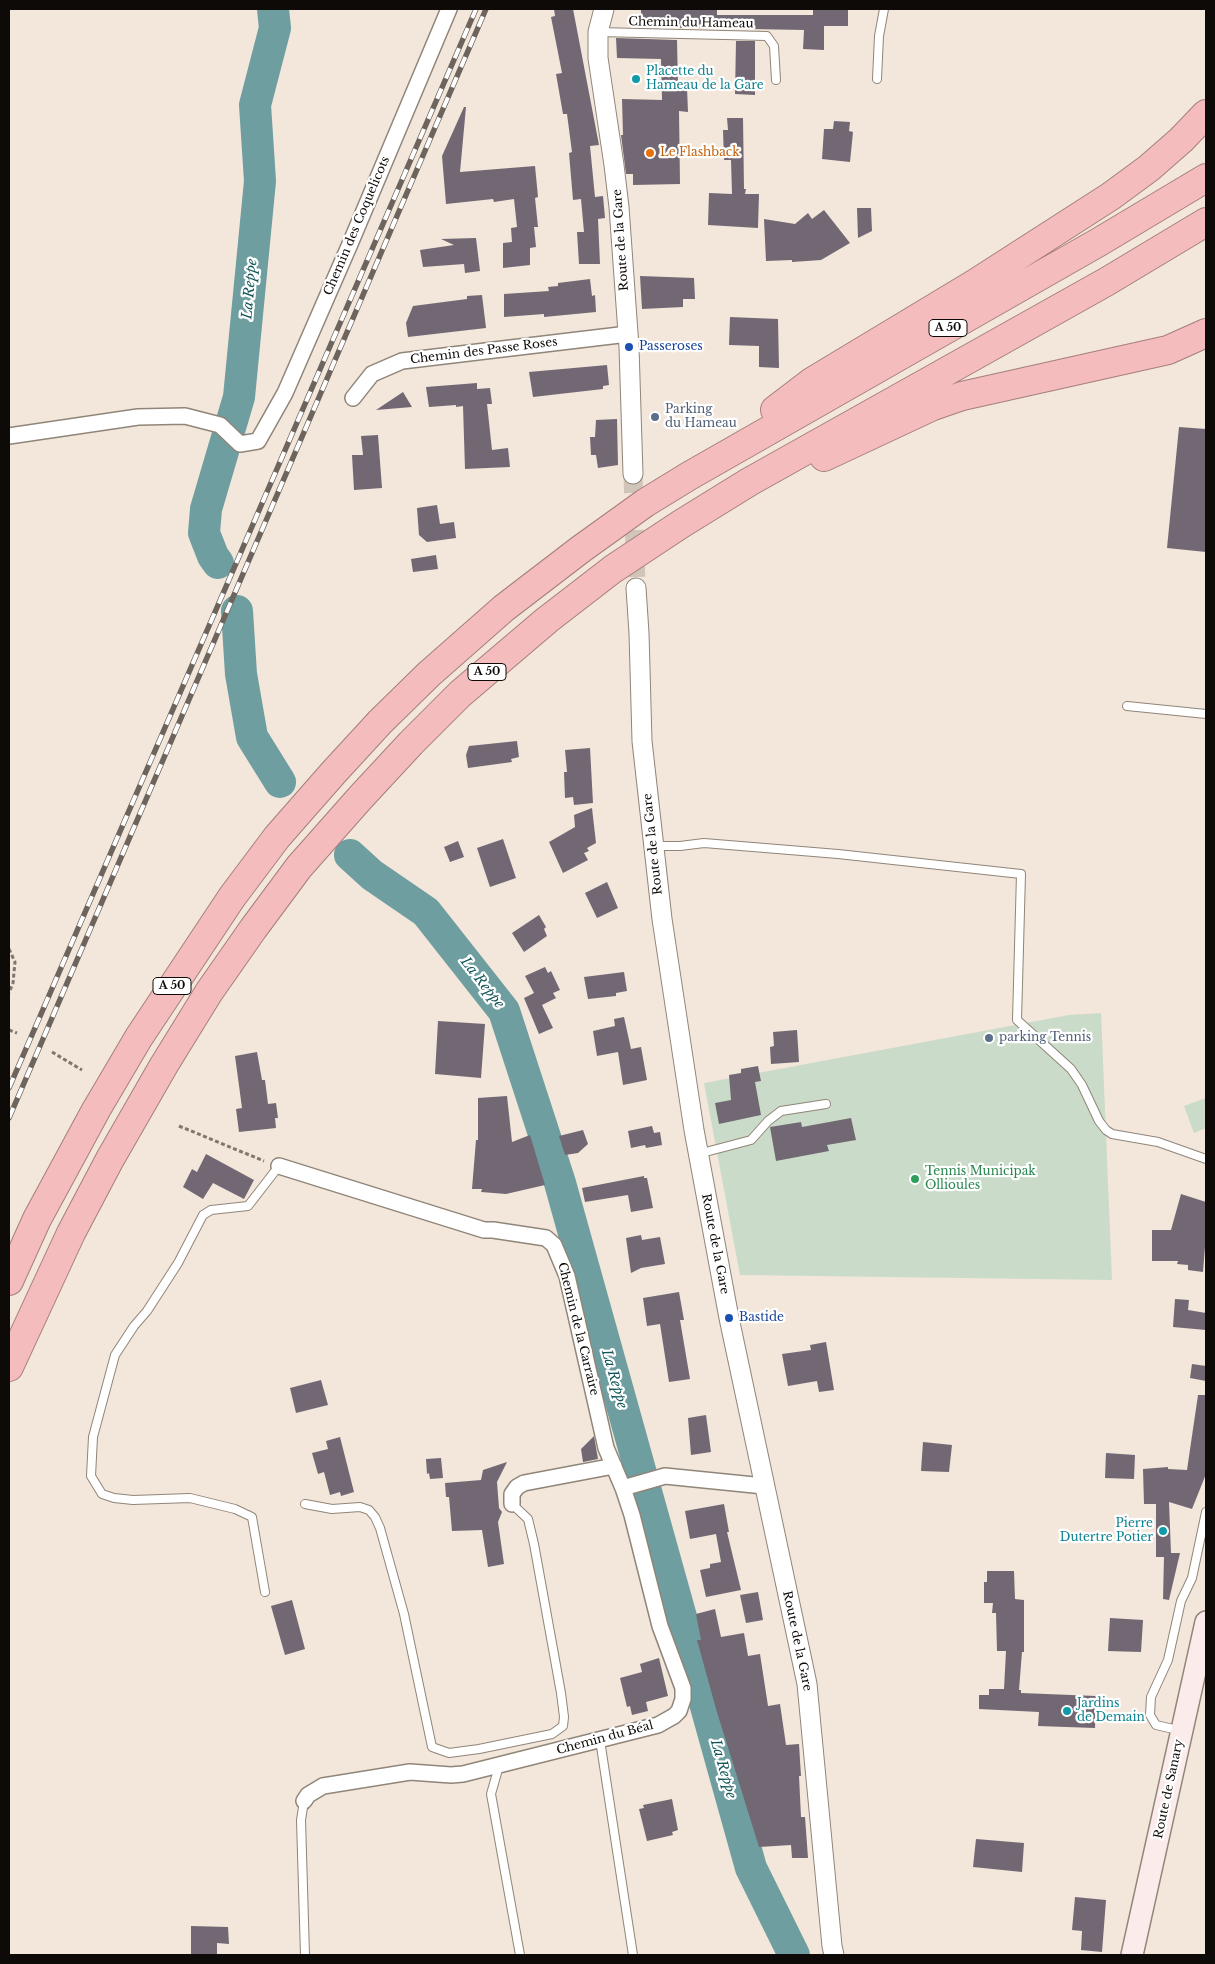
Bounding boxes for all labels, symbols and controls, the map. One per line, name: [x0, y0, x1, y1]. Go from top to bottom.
street label: Chemin du Hameau: [628, 15, 754, 31]
place label: Placette du Hameau de la Gare: [646, 65, 764, 93]
marker: Placette du Hameau de la Gare: [630, 73, 642, 85]
place label: Le Flashback: [660, 146, 740, 160]
marker: Le Flashback: [644, 147, 656, 159]
street label: Chemin des Coquelicots: [321, 154, 393, 298]
street label: Route de la Gare: [610, 189, 632, 291]
water label: La Reppe: [239, 258, 261, 320]
road number: A 50: [929, 319, 967, 336]
street label: Chemin des Passe Roses: [410, 335, 558, 367]
place label: Passeroses: [639, 340, 703, 354]
marker: Passeroses: [623, 341, 635, 353]
place label: Parking du Hameau: [665, 403, 737, 431]
marker: Parking du Hameau: [649, 411, 661, 423]
road number: A 50: [468, 664, 506, 680]
street label: Route de la Gare: [641, 793, 665, 895]
water label: La Reppe: [457, 954, 507, 1012]
road number: A 50: [153, 978, 191, 994]
place label: parking Tennis: [999, 1031, 1091, 1045]
marker: parking Tennis: [983, 1032, 995, 1044]
place label: Tennis Municipak Ollioules: [925, 1165, 1036, 1193]
marker: Tennis Municipak Ollioules: [909, 1173, 921, 1185]
street label: Route de la Gare: [698, 1193, 732, 1295]
street label: Chemin de la Carraire: [554, 1261, 602, 1397]
place label: Bastide: [739, 1311, 784, 1325]
marker: Bastide: [723, 1312, 735, 1324]
water label: La Reppe: [598, 1347, 630, 1411]
place label: Pierre Dutertre Potier: [1060, 1517, 1153, 1545]
marker: Pierre Dutertre Potier: [1157, 1525, 1169, 1537]
street label: Route de la Gare: [779, 1590, 815, 1692]
place label: Jardins de Demain: [1077, 1697, 1145, 1725]
marker: Jardins de Demain: [1061, 1705, 1073, 1717]
street label: Chemin du Béal: [555, 1718, 655, 1758]
water label: La Reppe: [707, 1737, 739, 1801]
street label: Route de Sanary: [1151, 1738, 1187, 1840]

